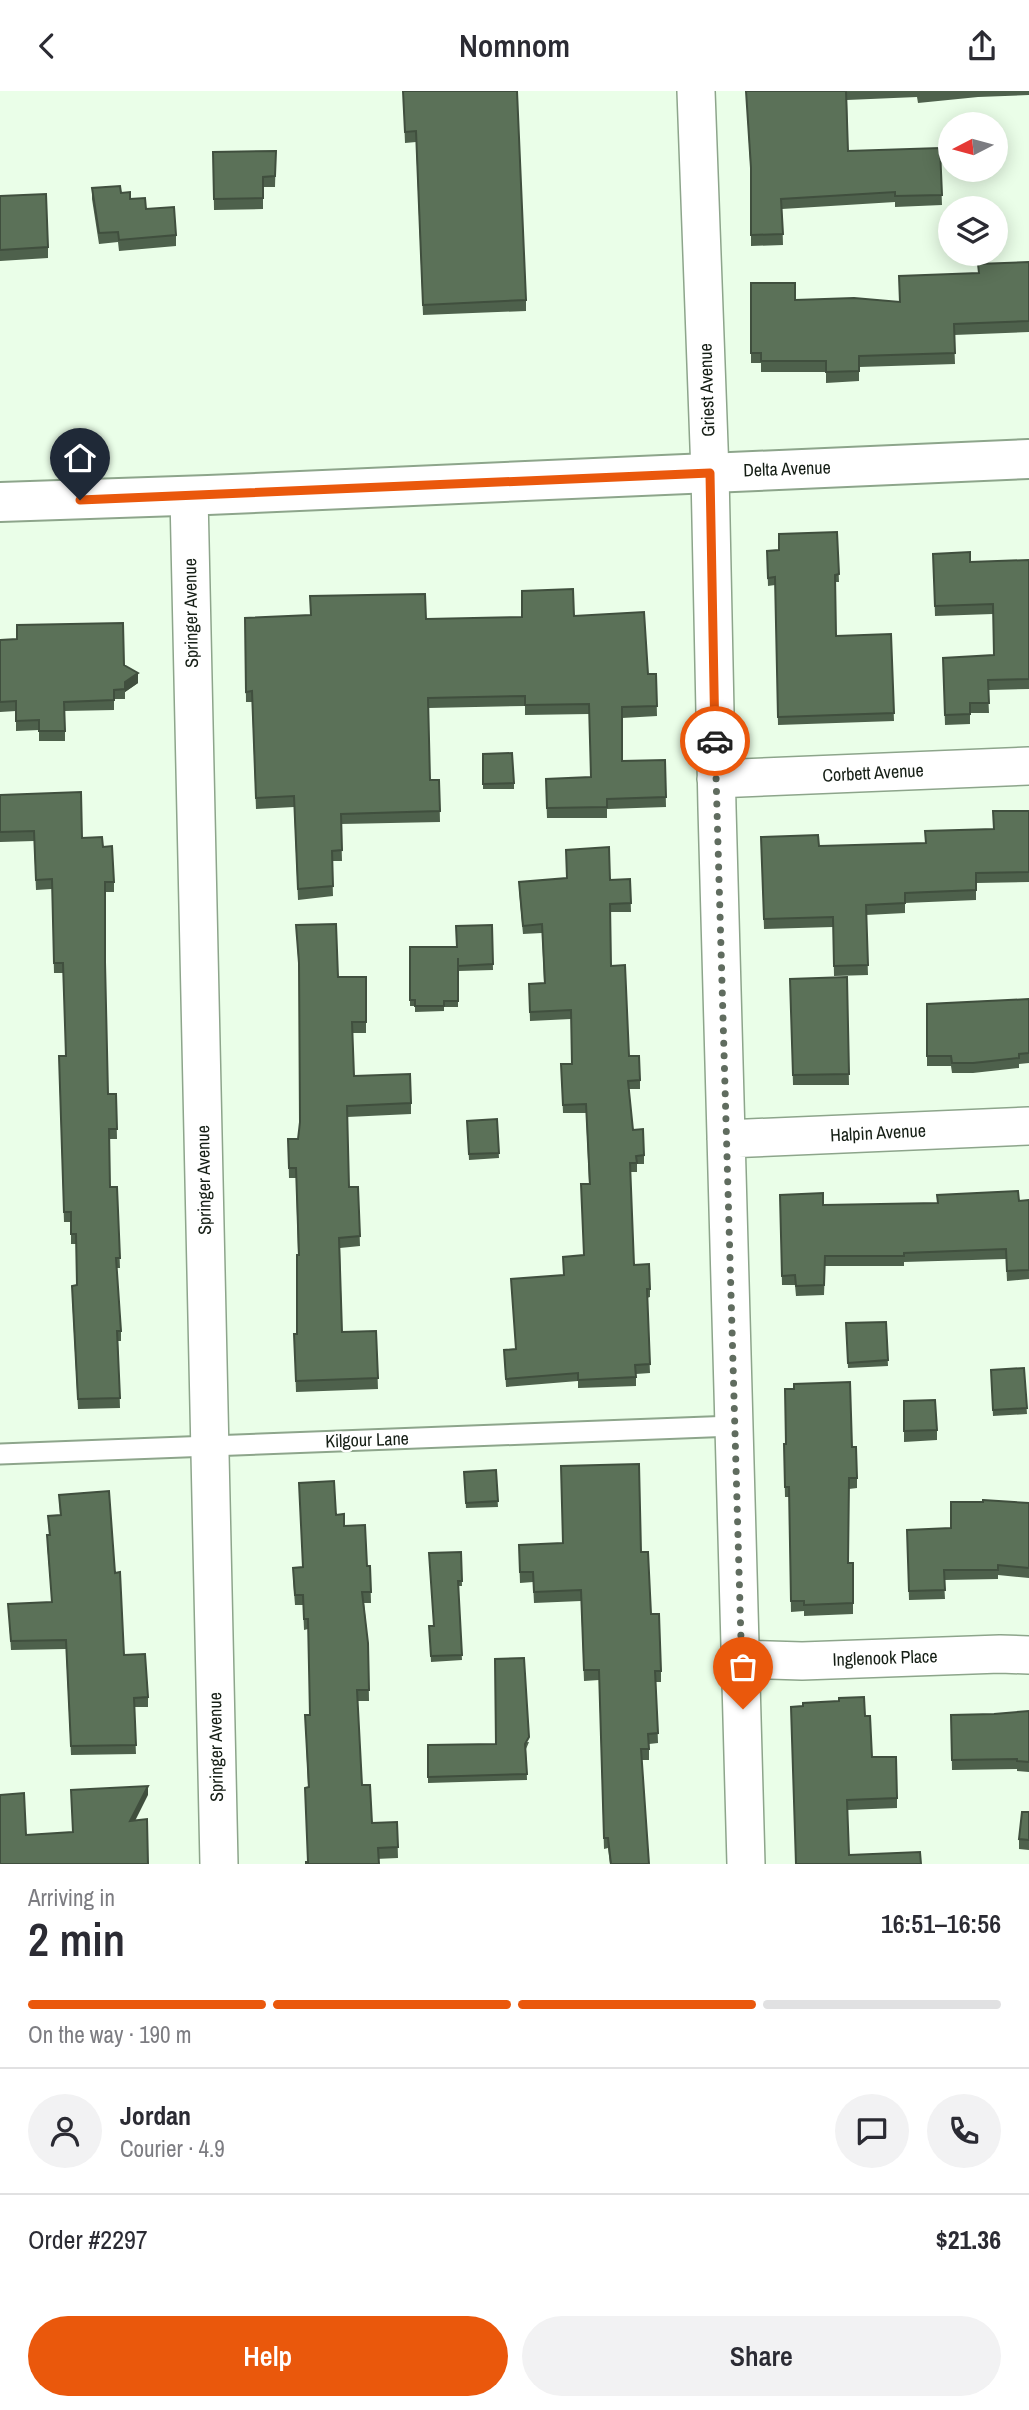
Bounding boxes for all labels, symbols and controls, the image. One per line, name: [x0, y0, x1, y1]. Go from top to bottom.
text: Nomnom: [459, 24, 570, 67]
icon: back: [28, 27, 66, 65]
icon: share: [963, 27, 1001, 65]
north arrow: [938, 112, 1008, 182]
map controls: [938, 112, 1008, 266]
button: layers: [938, 196, 1008, 266]
street label: Griest Avenue: [692, 343, 721, 437]
pin: [50, 428, 110, 500]
icon: home: [61, 439, 99, 477]
street label: Delta Avenue: [743, 454, 831, 483]
street label: Springer Avenue: [177, 558, 204, 668]
courier: [680, 706, 750, 776]
icon: car: [696, 722, 734, 760]
street label: Corbett Avenue: [822, 757, 924, 788]
street label: Halpin Avenue: [830, 1118, 926, 1147]
street label: Springer Avenue: [190, 1125, 217, 1235]
street label: Kilgour Lane: [325, 1426, 409, 1453]
pin: [713, 1637, 773, 1709]
street label: Inglenook Place: [832, 1643, 938, 1672]
icon: bag: [724, 1648, 762, 1686]
street label: Springer Avenue: [202, 1692, 229, 1802]
text: Arriving in: [28, 1882, 115, 1913]
text: 16:51–16:56: [881, 1906, 1001, 1941]
text: 2 min: [28, 1908, 125, 1970]
text: On the way · 190 m: [28, 2019, 192, 2050]
button: person: [28, 2094, 102, 2168]
button: chat: [835, 2094, 909, 2168]
button: phone: [927, 2094, 1001, 2168]
text: Jordan: [120, 2098, 191, 2133]
text: Courier · 4.9: [120, 2133, 225, 2164]
text: Order #2297: [28, 2222, 148, 2257]
text: $21.36: [936, 2222, 1001, 2257]
button: Help: [28, 2316, 508, 2396]
button: Share: [522, 2316, 1001, 2396]

